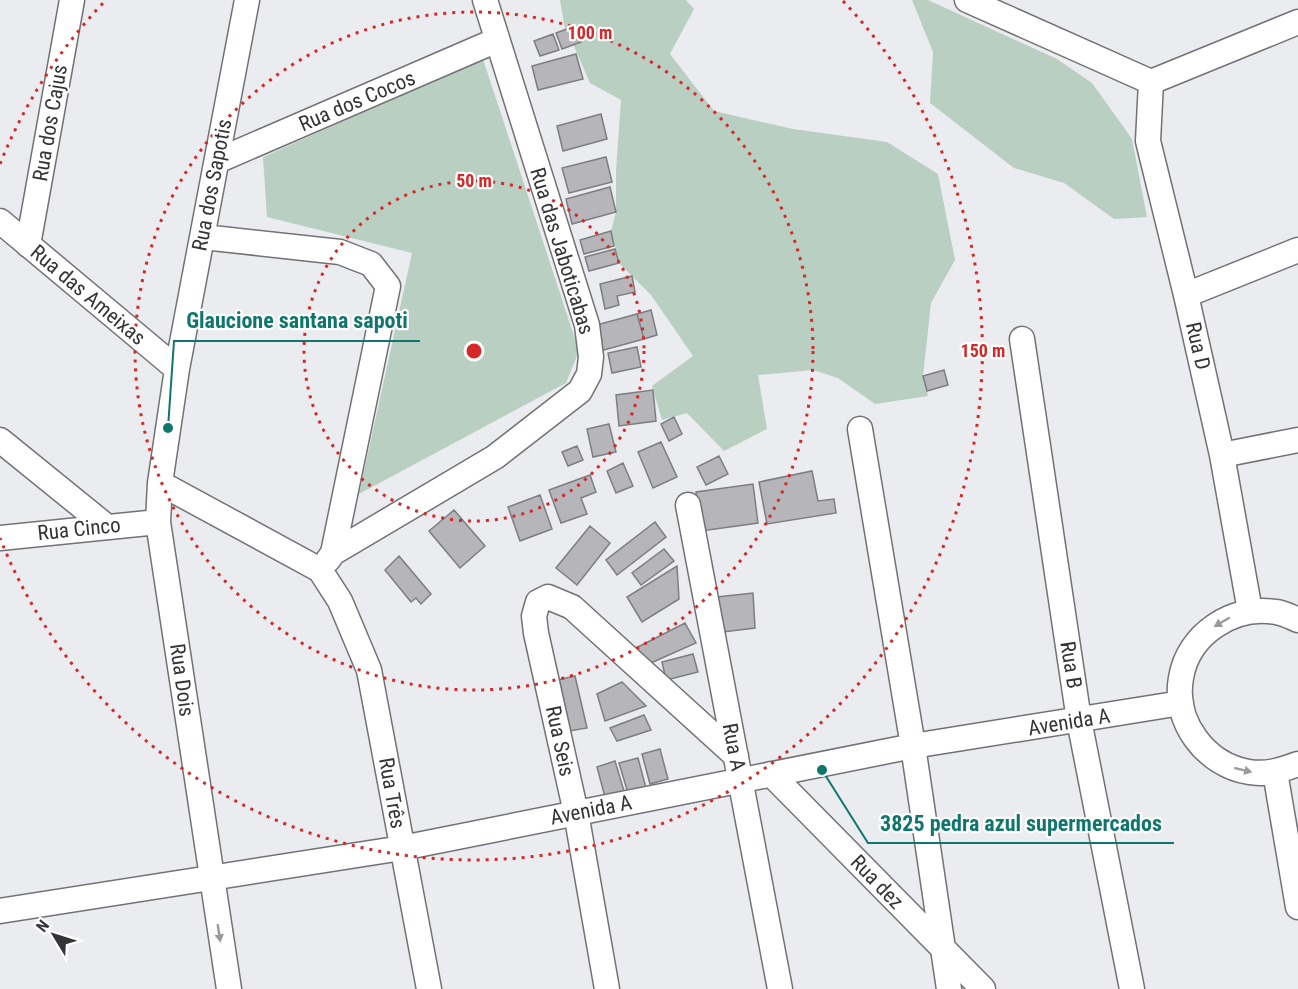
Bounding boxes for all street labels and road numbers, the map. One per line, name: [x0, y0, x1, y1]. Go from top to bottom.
street label: Rua dos Cajus: [28, 63, 72, 183]
street label: Rua dos Cocos: [295, 66, 419, 136]
street label: Rua dos Sapotis: [187, 117, 237, 253]
street label: Rua das Jaboticabas: [525, 165, 599, 337]
street label: Rua das Ameixas: [26, 240, 150, 350]
street label: Rua D: [1181, 320, 1215, 372]
street label: Rua Cinco: [36, 513, 122, 545]
street label: Rua B: [1055, 640, 1087, 690]
street label: Rua Dois: [165, 642, 199, 718]
street label: Rua Seis: [541, 704, 579, 778]
street label: Avenida A: [1026, 704, 1112, 740]
street label: Rua A: [718, 721, 750, 773]
street label: Rua Três: [374, 756, 410, 830]
street label: Avenida A: [548, 790, 634, 830]
street label: Rua dez: [846, 850, 908, 914]

